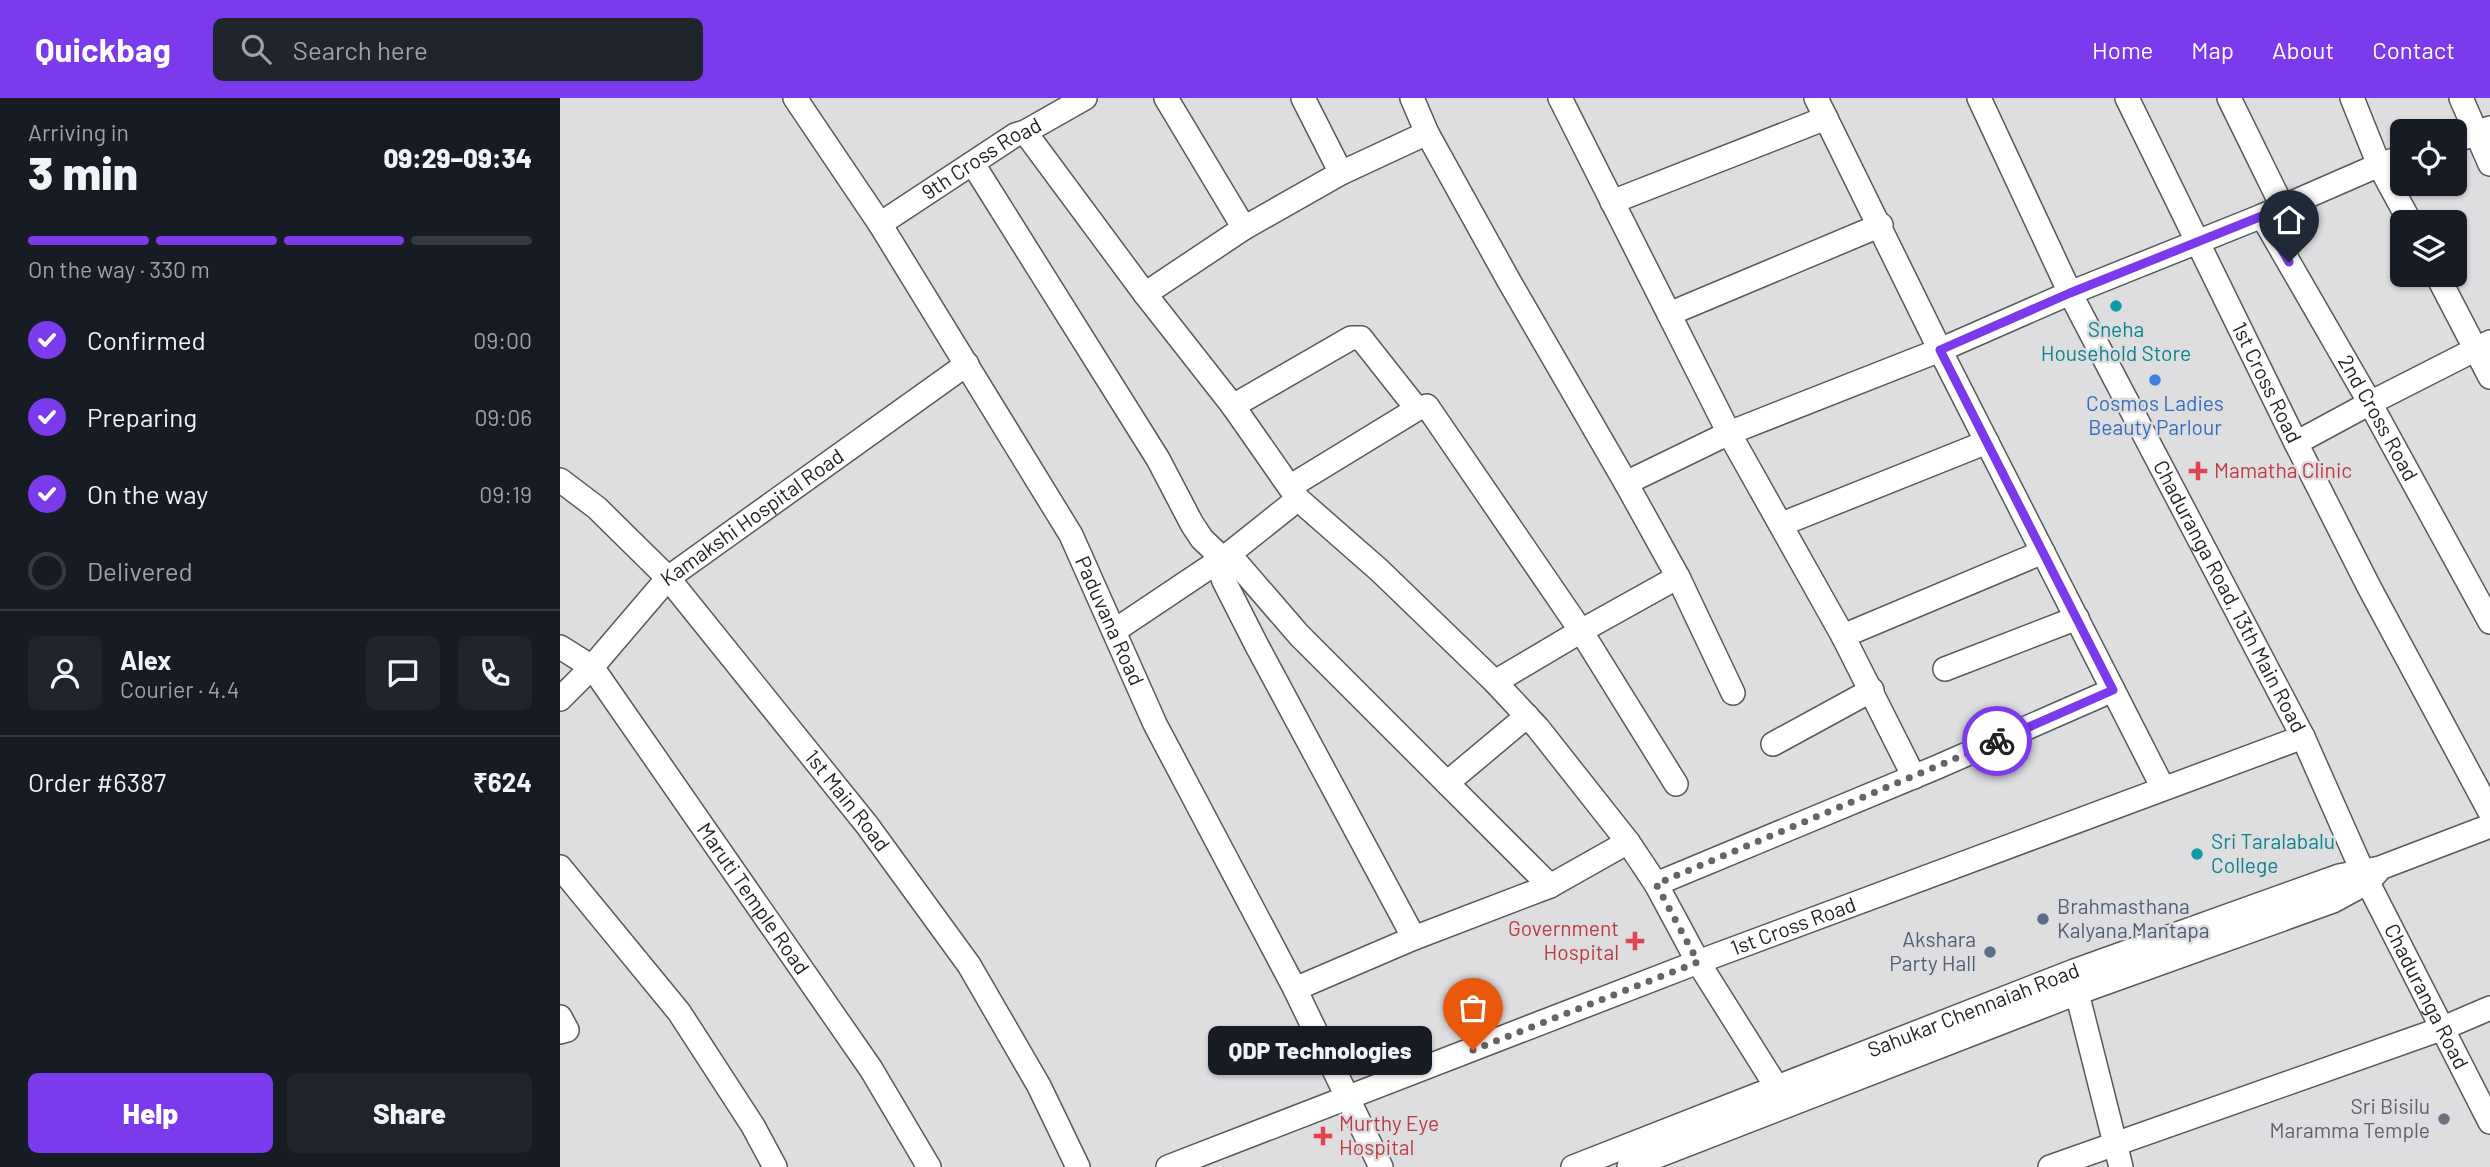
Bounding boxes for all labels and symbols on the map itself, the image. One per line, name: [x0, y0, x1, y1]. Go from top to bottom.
street label: 9th Cross Road: [916, 111, 1045, 204]
pin: [2259, 190, 2319, 262]
marker: Sneha Household Store: [2108, 298, 2124, 314]
place label: Sneha Household Store: [2041, 316, 2191, 365]
street label: 1st Cross Road: [2228, 317, 2308, 447]
street label: 2nd Cross Road: [2334, 350, 2424, 485]
marker: Cosmos Ladies Beauty Parlour: [2147, 372, 2163, 388]
place label: Cosmos Ladies Beauty Parlour: [2086, 390, 2224, 439]
street label: Kamakshi Hospital Road: [655, 442, 848, 590]
street label: Chaduranga Road, 13th Main Road: [2149, 455, 2312, 736]
place label: Mamatha Clinic: [2214, 457, 2352, 482]
marker: Mamatha Clinic: [2188, 461, 2208, 481]
street label: Paduvana Road: [1071, 552, 1150, 689]
courier: [1962, 706, 2032, 776]
street label: 1st Main Road: [800, 744, 896, 856]
street label: Maruti Temple Road: [693, 817, 816, 979]
place label: Sri Taralabalu College: [2211, 828, 2335, 877]
marker: Sri Taralabalu College: [2189, 846, 2205, 862]
street label: 1st Cross Road: [1727, 890, 1859, 960]
place label: Brahmasthana Kalyana Mantapa: [2057, 893, 2210, 942]
marker: Brahmasthana Kalyana Mantapa: [2035, 911, 2051, 927]
place label: Government Hospital: [1508, 915, 1619, 964]
street label: Chaduranga Road: [2380, 919, 2475, 1073]
place label: Akshara Party Hall: [1889, 926, 1976, 975]
marker: Government Hospital: [1625, 931, 1645, 951]
marker: Akshara Party Hall: [1982, 944, 1998, 960]
street label: Sahukar Chennaiah Road: [1864, 956, 2082, 1062]
pin: [1443, 978, 1503, 1050]
callout: QDP Technologies: [1207, 1026, 1431, 1074]
place label: Sri Bisilu Maramma Temple: [2270, 1093, 2430, 1142]
place label: Murthy Eye Hospital: [1339, 1110, 1439, 1159]
marker: Sri Bisilu Maramma Temple: [2436, 1111, 2452, 1127]
marker: Murthy Eye Hospital: [1313, 1126, 1333, 1146]

